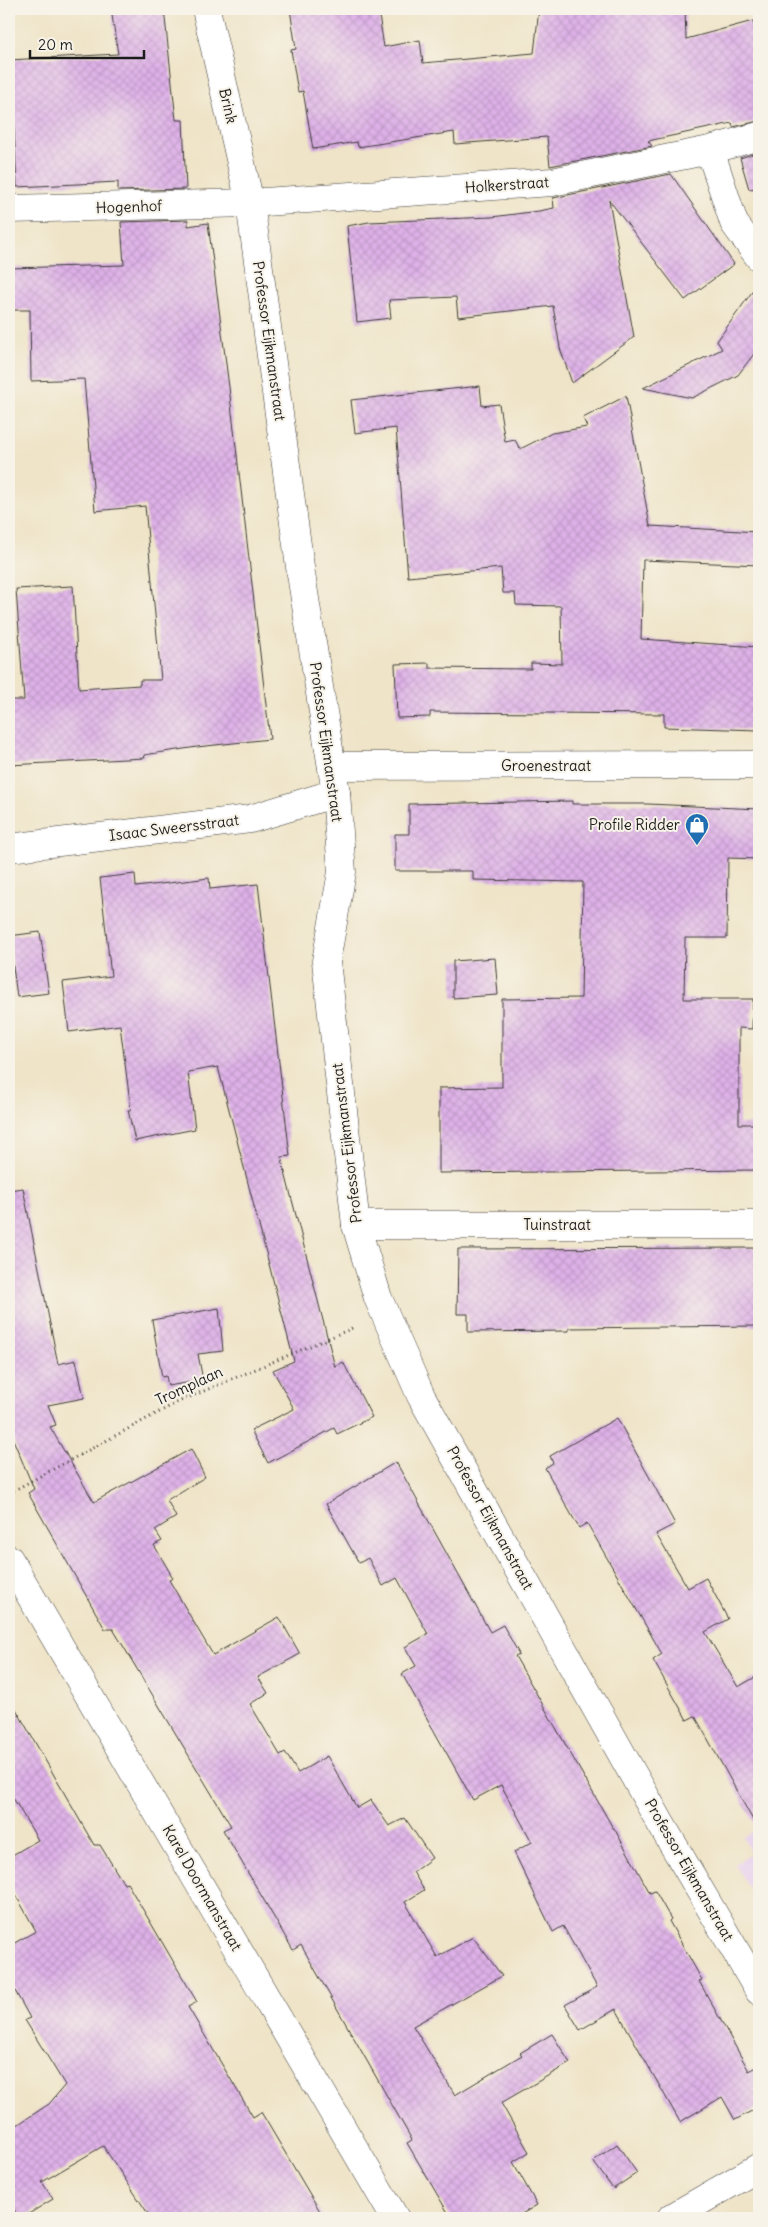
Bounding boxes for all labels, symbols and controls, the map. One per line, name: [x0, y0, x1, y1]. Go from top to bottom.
scale bar: [30, 28, 144, 60]
text: 20 m: [38, 35, 73, 54]
street label: Brink: [215, 86, 242, 126]
street label: Holkerstraat: [464, 172, 550, 197]
street label: Hogenhof: [96, 196, 164, 217]
street label: Professor Eijkmanstraat: [249, 260, 290, 422]
street label: Professor Eijkmanstraat: [306, 661, 347, 823]
street label: Groenestraat: [501, 756, 591, 775]
street label: Isaac Sweersstraat: [108, 810, 240, 845]
shop icon: Profile Ridder: [684, 812, 710, 846]
place label: Profile Ridder: [589, 815, 680, 834]
street label: Professor Eijkmanstraat: [327, 1062, 366, 1224]
street label: Tuinstraat: [523, 1215, 591, 1234]
street label: Tromplaan: [152, 1362, 226, 1409]
street label: Professor Eijkmanstraat: [443, 1443, 538, 1593]
street label: Professor Eijkmanstraat: [641, 1795, 738, 1944]
street label: Karel Doormanstraat: [159, 1821, 246, 1954]

